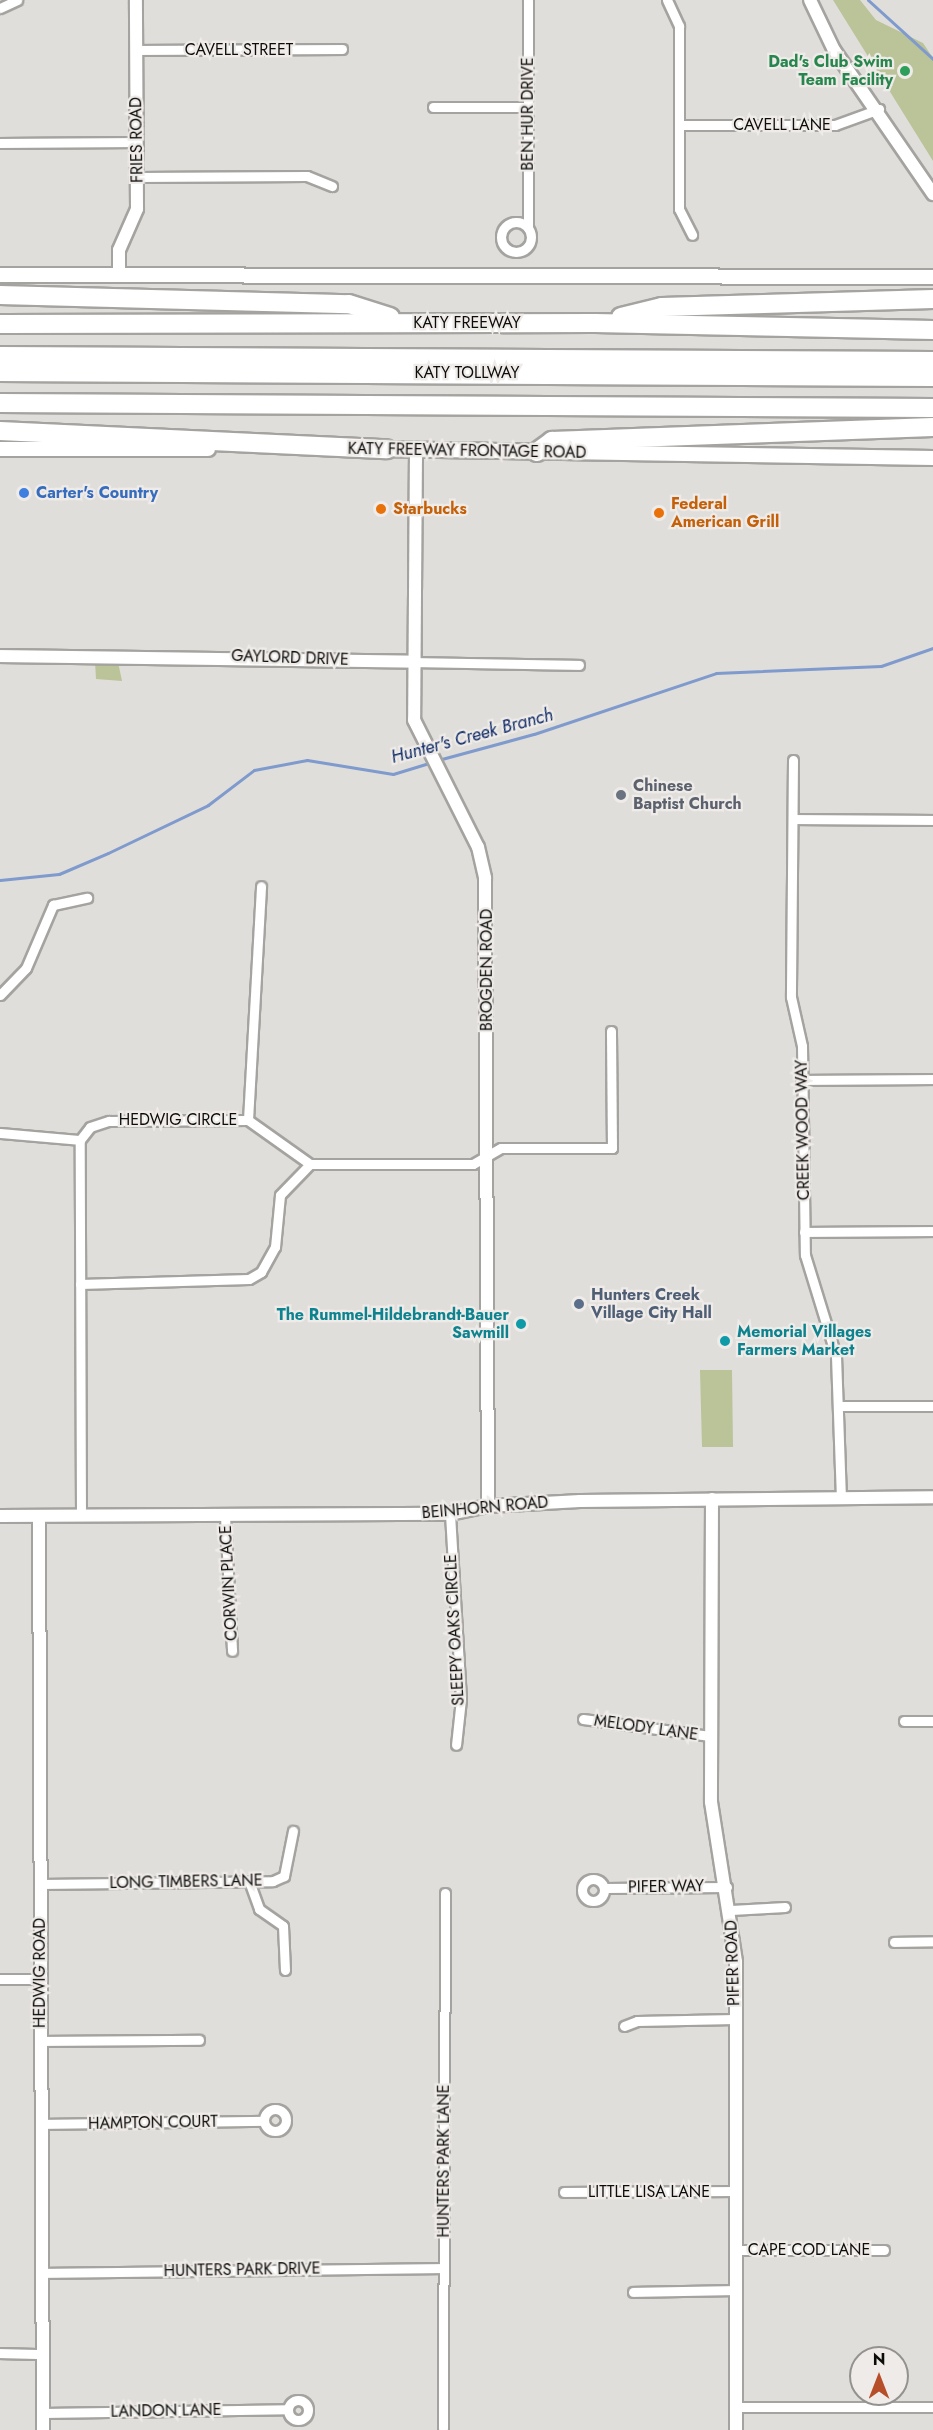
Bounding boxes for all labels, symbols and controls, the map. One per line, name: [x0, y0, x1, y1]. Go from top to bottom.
street label: CAVELL STREET: [185, 40, 293, 60]
place label: Dad's Club Swim Team Facility: [768, 52, 893, 90]
street label: BEN HUR DRIVE: [518, 57, 538, 171]
marker: Dad's Club Swim Team Facility: [898, 64, 912, 78]
street label: FRIES ROAD: [127, 97, 147, 183]
street label: CAVELL LANE: [733, 115, 831, 135]
street label: KATY FREEWAY: [413, 313, 521, 333]
street label: KATY TOLLWAY: [415, 363, 519, 383]
street label: KATY FREEWAY FRONTAGE ROAD: [348, 439, 586, 463]
place label: Carter's Country: [36, 483, 158, 503]
marker: Carter's Country: [17, 486, 31, 500]
place label: Federal American Grill: [671, 494, 779, 532]
place label: Starbucks: [393, 499, 467, 519]
marker: Starbucks: [374, 502, 388, 516]
marker: Federal American Grill: [652, 506, 666, 520]
street label: GAYLORD DRIVE: [231, 646, 349, 670]
water label: Hunter's Creek Branch: [389, 704, 555, 768]
place label: Chinese Baptist Church: [633, 776, 742, 814]
marker: Chinese Baptist Church: [614, 788, 628, 802]
street label: BROGDEN ROAD: [477, 909, 497, 1031]
street label: CREEK WOOD WAY: [792, 1060, 814, 1200]
street label: HEDWIG CIRCLE: [119, 1110, 237, 1130]
place label: Hunters Creek Village City Hall: [591, 1285, 712, 1323]
marker: Hunters Creek Village City Hall: [572, 1297, 586, 1311]
place label: The Rummel-Hildebrandt-Bauer Sawmill: [277, 1305, 509, 1343]
marker: The Rummel-Hildebrandt-Bauer Sawmill: [514, 1317, 528, 1331]
place label: Memorial Villages Farmers Market: [737, 1322, 871, 1360]
marker: Memorial Villages Farmers Market: [718, 1334, 732, 1348]
street label: BEINHORN ROAD: [421, 1493, 549, 1523]
street label: CORWIN PLACE: [216, 1525, 242, 1641]
street label: SLEEPY OAKS CIRCLE: [441, 1554, 469, 1706]
street label: MELODY LANE: [593, 1711, 699, 1745]
street label: LONG TIMBERS LANE: [109, 1871, 263, 1893]
street label: PIFER WAY: [628, 1877, 704, 1897]
street label: HEDWIG ROAD: [30, 1918, 50, 2028]
street label: PIFER ROAD: [722, 1920, 744, 2006]
street label: HUNTERS PARK LANE: [434, 2084, 454, 2238]
street label: HAMPTON COURT: [88, 2112, 218, 2134]
street label: LITTLE LISA LANE: [588, 2182, 710, 2202]
street label: CAPE COD LANE: [748, 2240, 870, 2260]
street label: HUNTERS PARK DRIVE: [163, 2259, 321, 2281]
north arrow: [849, 2346, 909, 2406]
text: N: [873, 2348, 885, 2371]
street label: LANDON LANE: [110, 2400, 222, 2422]

